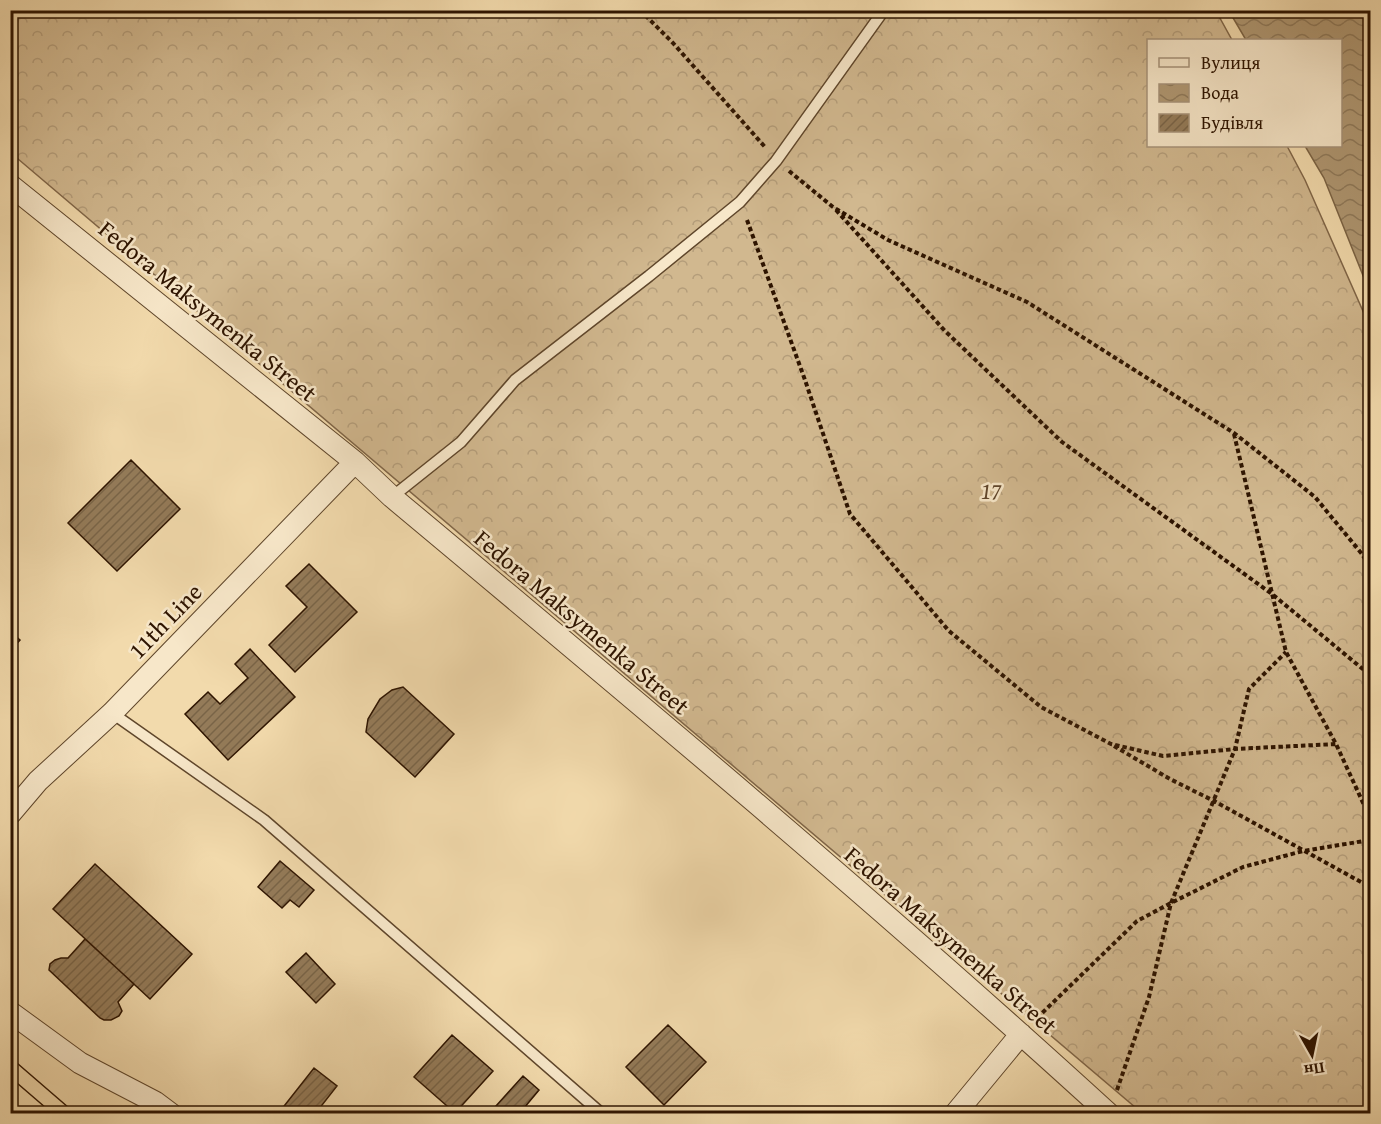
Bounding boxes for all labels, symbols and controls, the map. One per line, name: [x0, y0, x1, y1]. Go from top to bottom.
legend: [1147, 39, 1342, 147]
text: Вулиця: [1201, 49, 1260, 76]
text: Вода: [1201, 79, 1239, 106]
text: Будівля: [1201, 109, 1263, 136]
street label: Fedora Maksymenka Street: [91, 212, 325, 410]
park label: 17: [981, 473, 1002, 508]
street label: Fedora Maksymenka Street: [467, 521, 698, 723]
street label: 11th Line: [120, 575, 210, 667]
street label: Fedora Maksymenka Street: [837, 838, 1065, 1043]
north arrow: [1282, 1025, 1342, 1085]
text: Пн: [1302, 1056, 1326, 1083]

